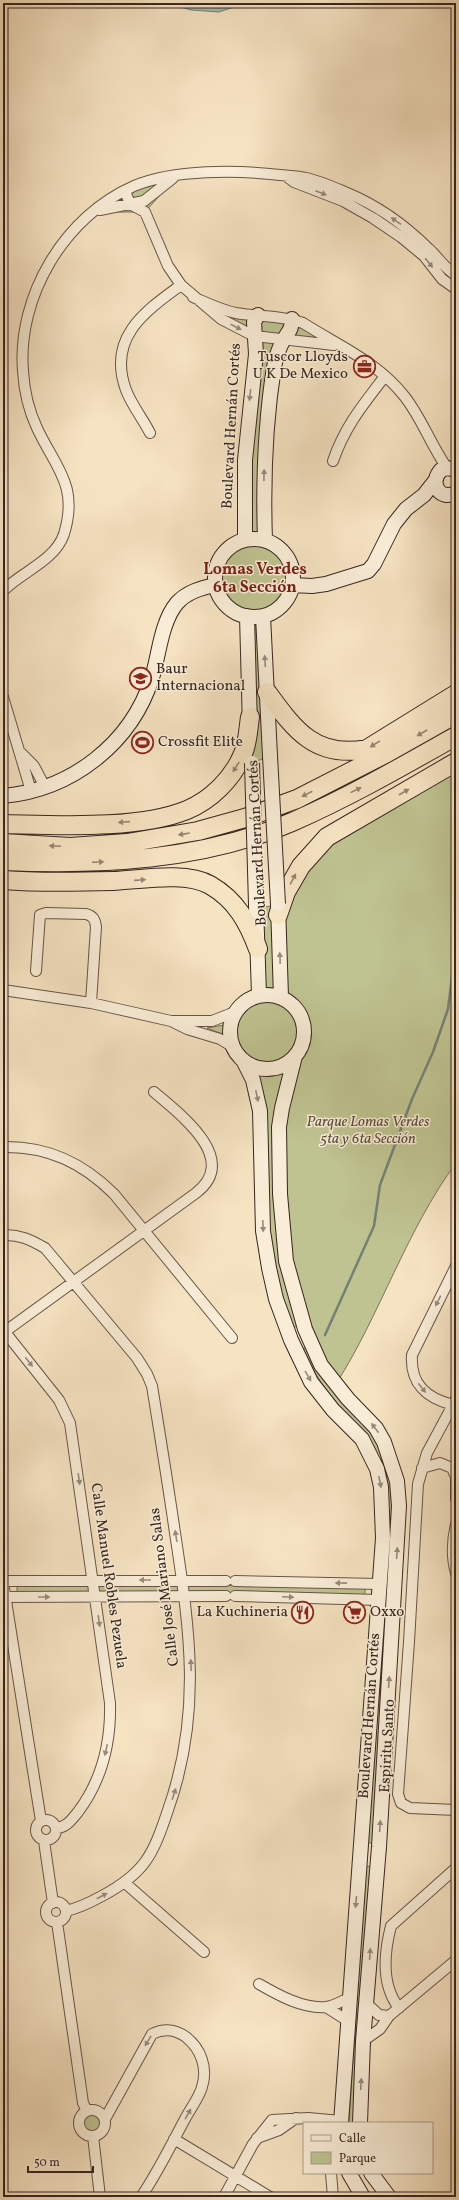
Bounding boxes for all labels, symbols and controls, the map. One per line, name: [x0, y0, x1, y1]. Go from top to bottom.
one-way arrow: [316, 190, 328, 196]
one-way arrow: [391, 217, 401, 225]
one-way arrow: [425, 258, 434, 269]
one-way arrow: [230, 324, 242, 330]
street label: Boulevard Hernán Cortés: [217, 342, 247, 510]
place label: Tuscor Lloyds U K De Mexico: [253, 347, 348, 385]
office icon: Tuscor Lloyds U K De Mexico: [351, 353, 377, 379]
one-way arrow: [247, 388, 253, 401]
one-way arrow: [261, 468, 267, 481]
district label: Lomas Verdes 6ta Sección: [203, 559, 307, 599]
one-way arrow: [262, 655, 269, 667]
place label: Baur Internacional: [156, 659, 245, 697]
school or university icon: Baur Internacional: [127, 665, 153, 691]
sports icon: Crossfit Elite: [129, 729, 155, 755]
one-way arrow: [416, 730, 428, 737]
place label: Crossfit Elite: [158, 732, 243, 753]
one-way arrow: [369, 740, 381, 747]
street label: Boulevard Hernán Cortés: [243, 759, 273, 927]
one-way arrow: [232, 761, 239, 773]
one-way arrow: [350, 787, 361, 793]
one-way arrow: [398, 788, 410, 795]
one-way arrow: [301, 791, 313, 797]
one-way arrow: [118, 819, 130, 826]
one-way arrow: [178, 831, 190, 837]
one-way arrow: [48, 843, 61, 849]
one-way arrow: [92, 859, 105, 865]
one-way arrow: [290, 873, 296, 885]
one-way arrow: [134, 876, 146, 883]
one-way arrow: [277, 951, 283, 964]
one-way arrow: [255, 1090, 261, 1103]
park label: Parque Lomas Verdes 5ta y 6ta Sección: [307, 1112, 430, 1150]
one-way arrow: [260, 1220, 266, 1233]
one-way arrow: [435, 1295, 442, 1307]
one-way arrow: [25, 1357, 34, 1368]
one-way arrow: [304, 1370, 311, 1382]
one-way arrow: [418, 1383, 427, 1393]
one-way arrow: [371, 1422, 379, 1433]
one-way arrow: [76, 1473, 82, 1485]
one-way arrow: [377, 1476, 383, 1488]
street label: Calle Manuel Robles Pezuela: [85, 1482, 131, 1670]
street label: Calle José Mariano Salas: [145, 1507, 185, 1667]
one-way arrow: [173, 1530, 179, 1542]
one-way arrow: [394, 1546, 400, 1559]
one-way arrow: [138, 1577, 151, 1583]
one-way arrow: [334, 1580, 347, 1586]
one-way arrow: [38, 1594, 51, 1600]
one-way arrow: [282, 1594, 294, 1601]
restaurant icon: La Kuchineria: [290, 1599, 316, 1625]
supermarket icon: Oxxo: [341, 1599, 367, 1625]
place label: La Kuchineria: [196, 1602, 288, 1623]
place label: Oxxo: [370, 1602, 404, 1623]
one-way arrow: [96, 1615, 102, 1627]
street label: Boulevard Hernán Cortés: [354, 1632, 386, 1800]
one-way arrow: [187, 1659, 194, 1671]
one-way arrow: [386, 1676, 392, 1689]
street label: Espiritu Santo: [375, 1699, 401, 1793]
one-way arrow: [103, 1744, 109, 1756]
one-way arrow: [171, 1787, 177, 1799]
one-way arrow: [377, 1820, 384, 1832]
one-way arrow: [96, 1892, 108, 1899]
one-way arrow: [353, 1896, 360, 1908]
one-way arrow: [367, 1948, 374, 1960]
one-way arrow: [144, 2036, 152, 2046]
one-way arrow: [357, 2078, 364, 2090]
one-way arrow: [184, 2108, 191, 2120]
legend: [303, 2122, 433, 2174]
text: Calle: [339, 2131, 366, 2147]
scale bar: [28, 2148, 93, 2174]
text: Parque: [339, 2151, 376, 2167]
text: 50 m: [34, 2155, 60, 2171]

